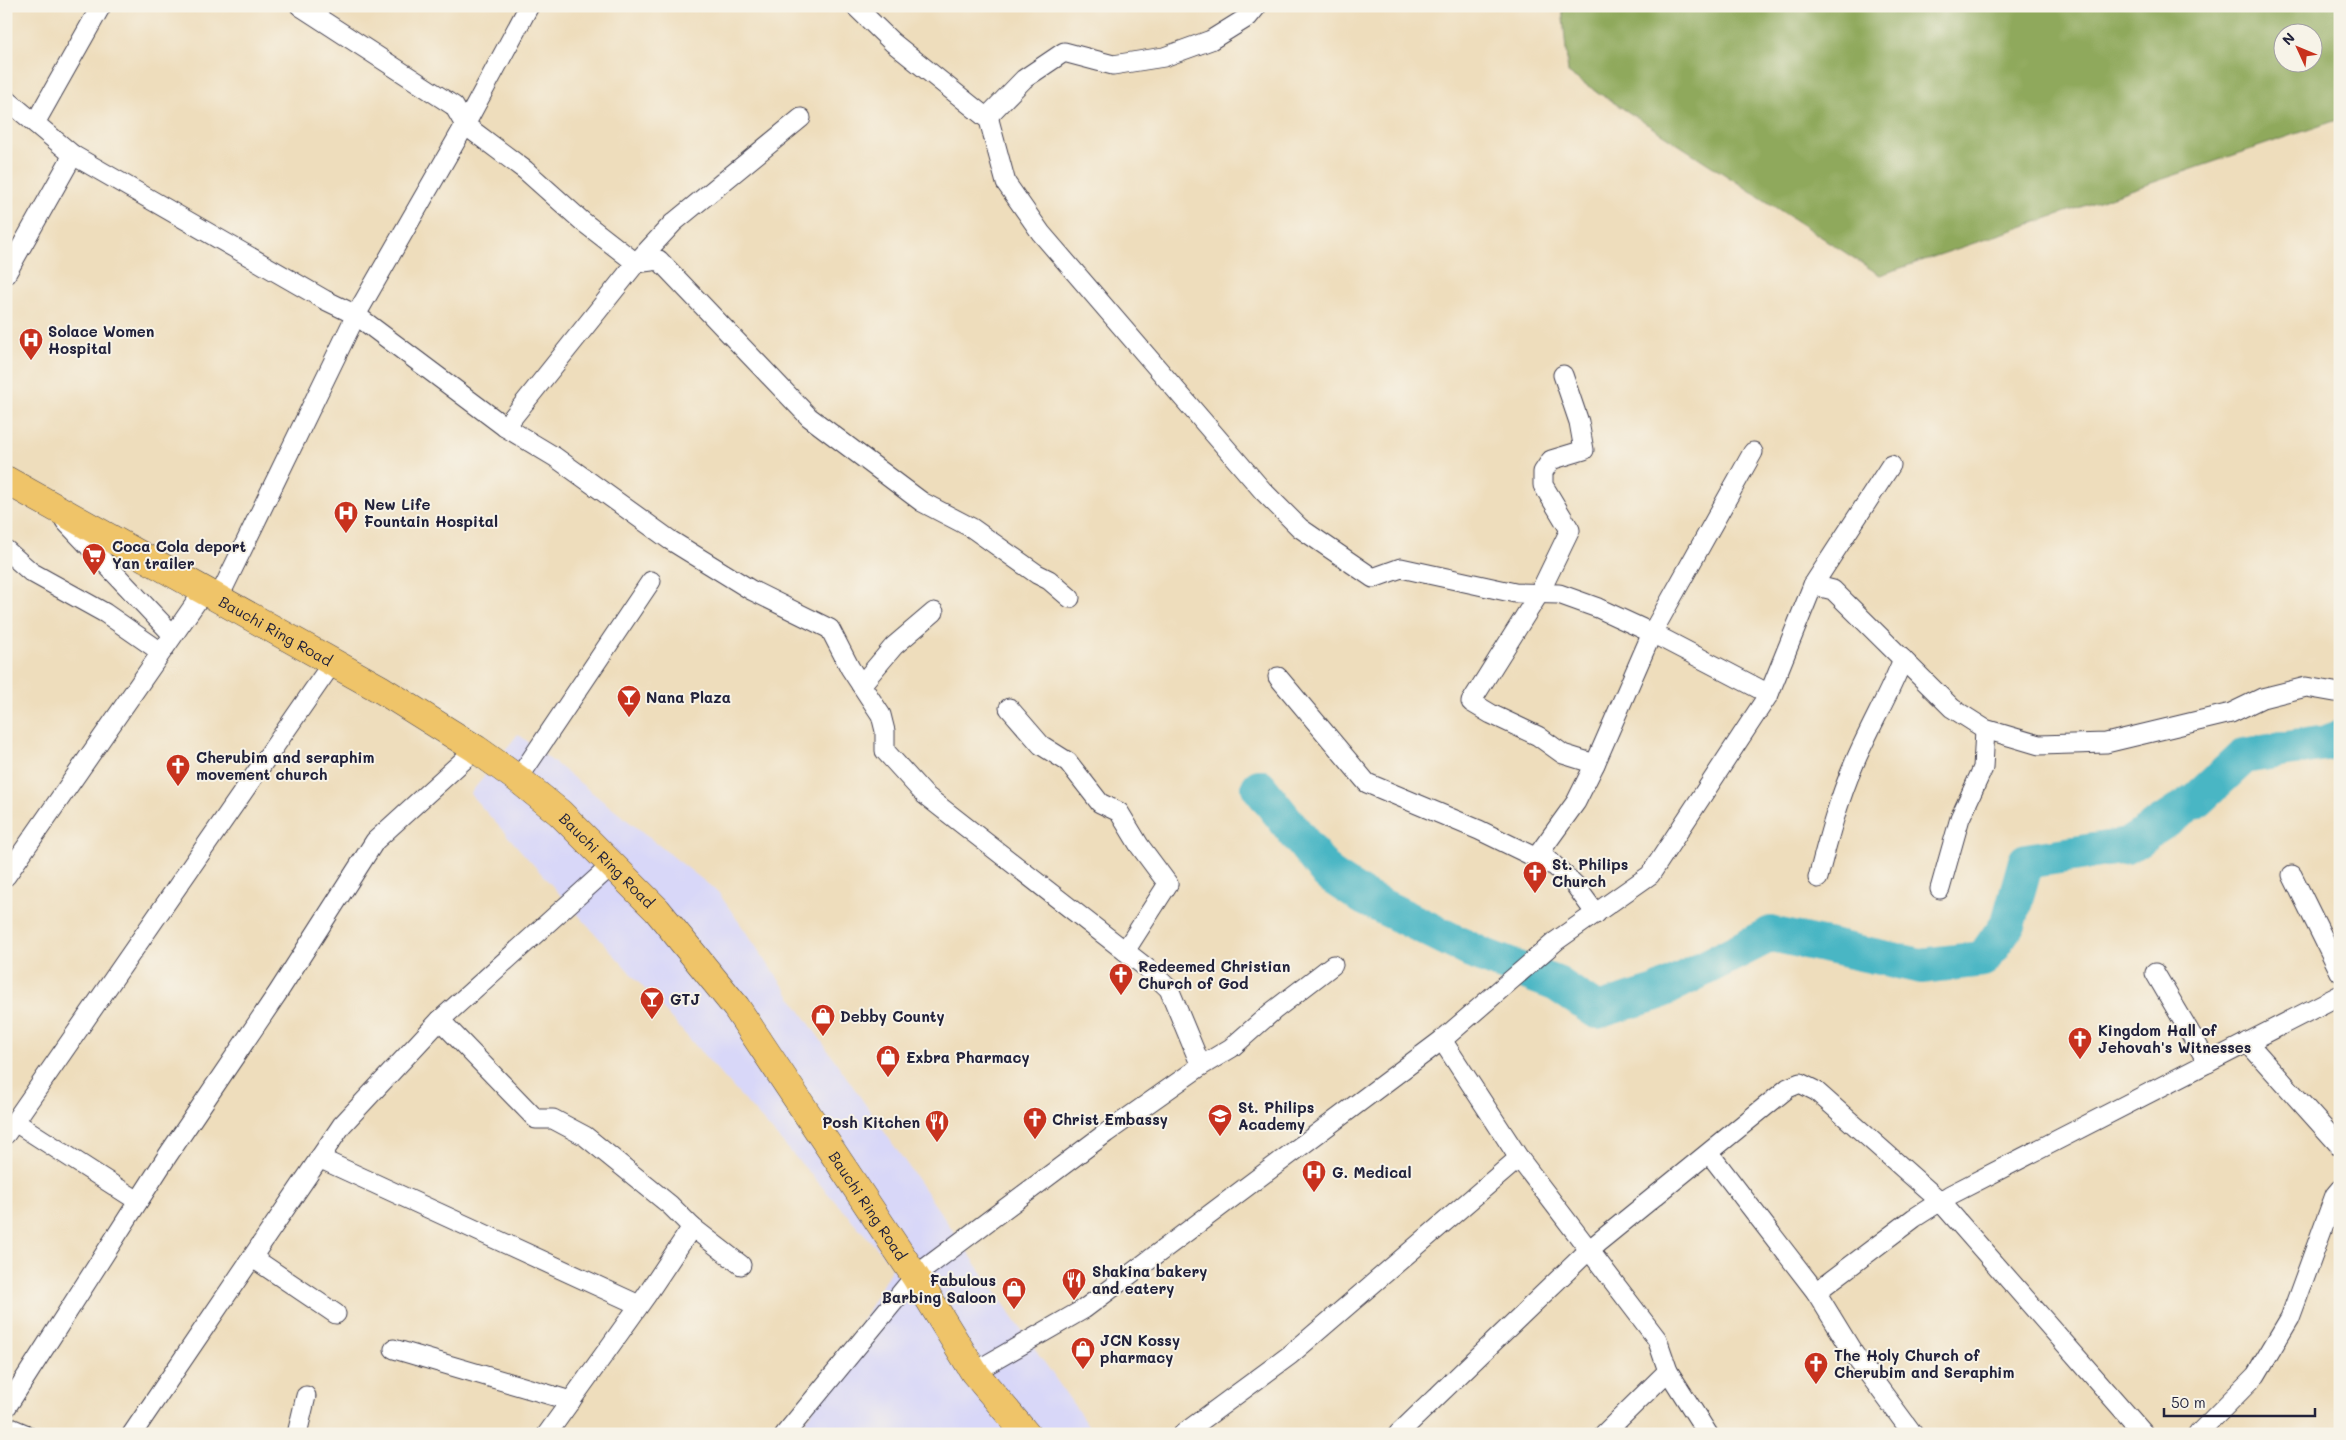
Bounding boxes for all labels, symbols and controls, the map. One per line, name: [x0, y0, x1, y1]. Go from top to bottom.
north arrow: [2274, 22, 2324, 72]
text: N: [2278, 28, 2299, 49]
place label: Solace Women Hospital: [48, 321, 154, 358]
hospital icon: Solace Women Hospital: [18, 327, 44, 361]
place label: New Life Fountain Hospital: [364, 494, 498, 531]
hospital icon: New Life Fountain Hospital: [333, 500, 359, 534]
place label: Coca Cola deport Yan trailer: [112, 536, 247, 573]
supermarket icon: Coca Cola deport Yan trailer: [81, 542, 107, 576]
street label: Bauchi Ring Road: [215, 591, 336, 670]
bar icon: Nana Plaza: [616, 684, 642, 718]
place label: Nana Plaza: [646, 687, 731, 707]
place label: Cherubim and seraphim movement church: [196, 747, 375, 784]
church icon: Cherubim and seraphim movement church: [165, 753, 191, 787]
street label: Bauchi Ring Road: [555, 808, 659, 912]
place label: St. Philips Church: [1552, 854, 1628, 891]
church icon: St. Philips Church: [1522, 860, 1548, 894]
place label: Redeemed Christian Church of God: [1138, 956, 1290, 993]
church icon: Redeemed Christian Church of God: [1108, 962, 1134, 996]
bar icon: GTJ: [639, 986, 665, 1020]
place label: GTJ: [670, 989, 700, 1009]
shop icon: Debby County: [810, 1003, 836, 1037]
place label: Debby County: [840, 1006, 945, 1026]
place label: Kingdom Hall of Jehovah's Witnesses: [2098, 1020, 2251, 1057]
church icon: Kingdom Hall of Jehovah's Witnesses: [2067, 1026, 2093, 1060]
shop icon: Exbra Pharmacy: [875, 1044, 901, 1078]
place label: Exbra Pharmacy: [906, 1047, 1030, 1067]
place label: St. Philips Academy: [1238, 1097, 1314, 1134]
school or university icon: St. Philips Academy: [1207, 1103, 1233, 1137]
church icon: Christ Embassy: [1022, 1106, 1048, 1140]
restaurant icon: Posh Kitchen: [924, 1109, 950, 1143]
place label: Christ Embassy: [1052, 1109, 1168, 1129]
place label: Posh Kitchen: [822, 1112, 920, 1132]
street label: Bauchi Ring Road: [825, 1147, 912, 1264]
hospital icon: G. Medical: [1301, 1159, 1327, 1193]
place label: G. Medical: [1332, 1162, 1411, 1182]
place label: Shakina bakery and eatery: [1092, 1261, 1207, 1298]
restaurant icon: Shakina bakery and eatery: [1061, 1267, 1087, 1301]
place label: Fabulous Barbing Saloon: [882, 1270, 996, 1307]
shop icon: Fabulous Barbing Saloon: [1001, 1276, 1027, 1310]
place label: JCN Kossy pharmacy: [1100, 1330, 1180, 1367]
shop icon: JCN Kossy pharmacy: [1070, 1336, 1096, 1370]
place label: The Holy Church of Cherubim and Seraphim: [1834, 1345, 2014, 1382]
church icon: The Holy Church of Cherubim and Seraphim: [1803, 1351, 1829, 1385]
scale bar: [2164, 1385, 2315, 1417]
text: 50 m: [2171, 1392, 2206, 1412]

